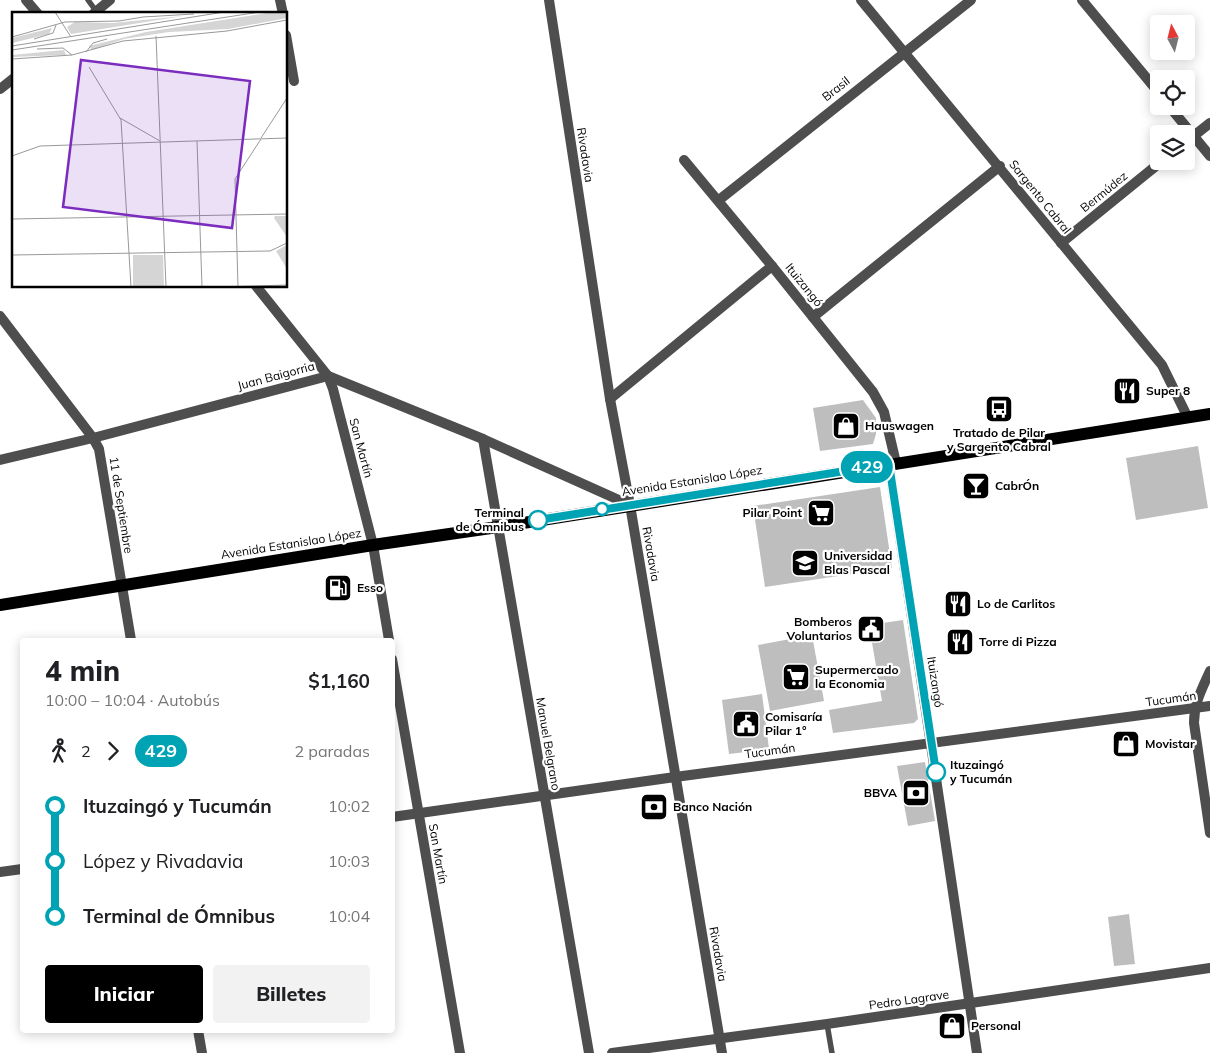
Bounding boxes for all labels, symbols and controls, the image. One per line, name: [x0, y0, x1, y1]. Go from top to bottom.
inset map: [12, 12, 288, 288]
north arrow: [1150, 15, 1195, 60]
map controls: [1150, 15, 1195, 170]
button: locate: [1150, 70, 1195, 115]
street label: Brasil: [819, 73, 853, 104]
button: layers: [1150, 125, 1195, 170]
street label: Rivadavia: [574, 126, 597, 183]
street label: Sargento Cabral: [1006, 157, 1075, 237]
street label: Bermúdez: [1077, 168, 1130, 215]
street label: Ituizangó: [782, 260, 827, 310]
street label: Juan Baigorria: [236, 358, 316, 393]
restaurant icon: Super 8: [1112, 376, 1142, 406]
place label: Super 8: [1146, 383, 1190, 398]
bus stop icon: Tratado de Pilar y Sargento Cabral: [984, 394, 1014, 424]
shop icon: Hauswagen: [831, 411, 861, 441]
street label: San Martín: [346, 416, 377, 479]
place label: Hauswagen: [865, 418, 934, 433]
place label: Tratado de Pilar y Sargento Cabral: [946, 425, 1051, 454]
line badge: 429: [838, 451, 896, 483]
text: 429: [851, 455, 883, 478]
street label: 11 de Septiembre: [106, 456, 137, 554]
street label: Avenida Estanislao López: [621, 462, 763, 499]
bar icon: CabrÓn: [961, 471, 991, 501]
place label: CabrÓn: [995, 478, 1039, 493]
supermarket icon: Pilar Point: [806, 498, 836, 528]
unlabelled marker: [595, 502, 609, 516]
place label: Terminal de Ómnibus: [455, 505, 524, 534]
place label: Pilar Point: [743, 505, 802, 520]
marker: Terminal de Ómnibus: [528, 510, 548, 530]
street label: Avenida Estanislao López: [220, 525, 362, 562]
street label: Rivadavia: [639, 525, 664, 582]
school or university icon: Universidad Blas Pascal: [790, 548, 820, 578]
place label: Universidad Blas Pascal: [824, 548, 892, 577]
fuel station icon: Esso: [323, 573, 353, 603]
place label: Esso: [357, 580, 383, 595]
restaurant icon: Lo de Carlitos: [943, 589, 973, 619]
place label: Lo de Carlitos: [977, 596, 1055, 611]
place label: Bomberos Voluntarios: [786, 614, 852, 643]
public building icon: Bomberos Voluntarios: [856, 614, 886, 644]
restaurant icon: Torre di Pizza: [945, 627, 975, 657]
place label: Torre di Pizza: [979, 634, 1057, 649]
text: 4 min: [45, 653, 120, 688]
street label: Ituizangó: [924, 655, 947, 709]
supermarket icon: Supermercado la Economia: [781, 662, 811, 692]
place label: Supermercado la Economia: [815, 662, 899, 691]
text: $1,160: [308, 669, 370, 693]
street label: Tucumán: [1145, 688, 1197, 709]
text: 10:00 – 10:04 · Autobús: [45, 690, 220, 710]
street label: Manuel Belgrano: [533, 696, 564, 792]
public building icon: Comisaría Pilar 1°: [731, 709, 761, 739]
place label: Comisaría Pilar 1°: [765, 709, 823, 738]
shop icon: Movistar: [1111, 729, 1141, 759]
place label: Movistar: [1145, 736, 1195, 751]
icon: walk: [45, 737, 73, 765]
icon: forward: [99, 737, 127, 765]
text: 429: [145, 739, 177, 762]
street label: Tucumán: [744, 740, 796, 761]
text: 2: [81, 741, 91, 761]
text: 2 paradas: [295, 741, 370, 761]
place label: Ituzaingó y Tucumán: [949, 757, 1012, 786]
marker: Ituzaingó y Tucumán: [926, 762, 946, 782]
bank icon: BBVA: [901, 778, 931, 808]
place label: BBVA: [864, 785, 897, 800]
bank icon: Banco Nación: [639, 792, 669, 822]
text: Ituzaingó y Tucumán: [83, 794, 272, 818]
text: 10:02: [328, 796, 370, 816]
place label: Banco Nación: [673, 799, 752, 814]
street label: San Martín: [426, 823, 451, 885]
text: López y Rivadavia: [83, 849, 243, 873]
text: 10:03: [328, 851, 370, 871]
text: Terminal de Ómnibus: [83, 904, 275, 928]
text: 10:04: [328, 906, 370, 926]
street label: Rivadavia: [706, 925, 731, 982]
button: Iniciar: [45, 965, 203, 1023]
button: Billetes: [213, 965, 370, 1023]
street label: Pedro Lagrave: [868, 986, 950, 1013]
shop icon: Personal: [937, 1011, 967, 1041]
place label: Personal: [971, 1018, 1021, 1033]

